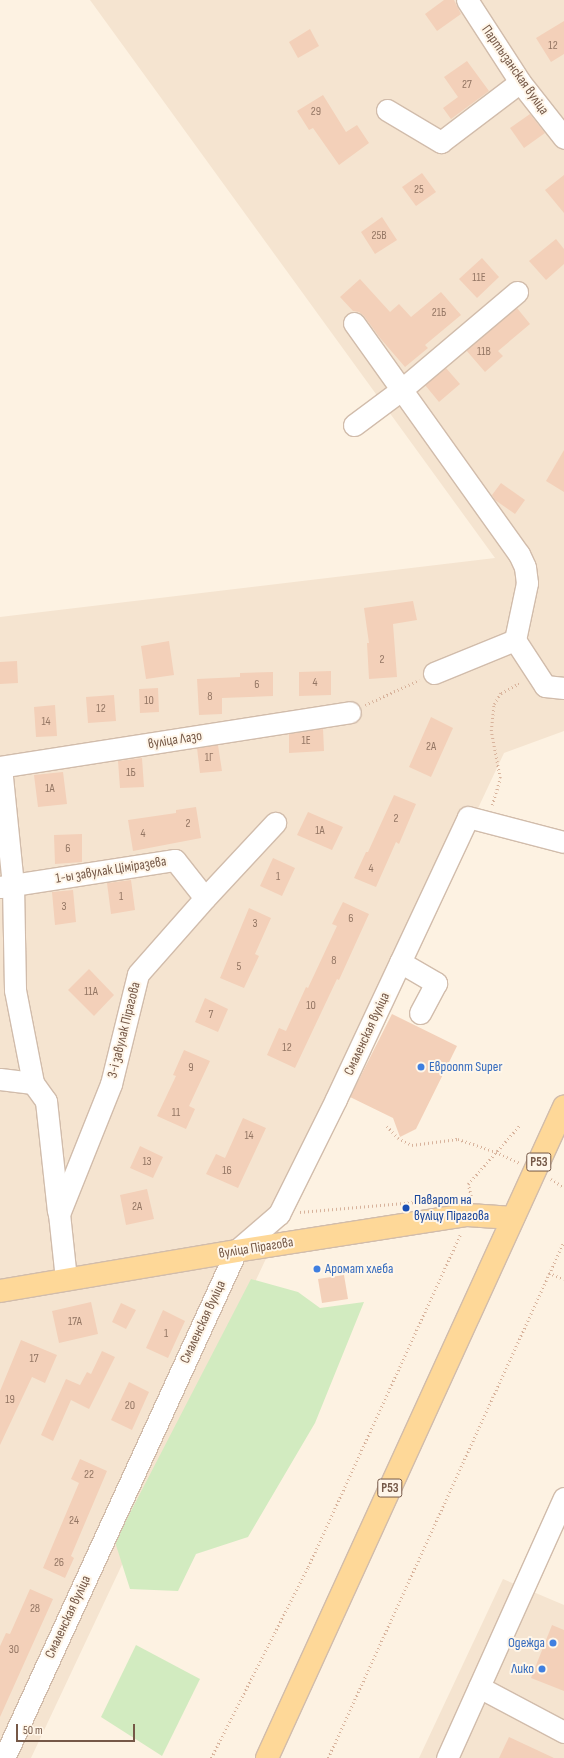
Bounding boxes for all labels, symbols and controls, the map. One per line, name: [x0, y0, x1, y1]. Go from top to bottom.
street label: Партызанская вуліца: [478, 22, 552, 118]
house number: 12: [548, 39, 558, 53]
house number: 27: [462, 78, 472, 92]
house number: 29: [311, 105, 321, 119]
house number: 25: [414, 183, 424, 197]
house number: 25В: [371, 229, 387, 243]
house number: 11Е: [472, 271, 486, 285]
house number: 21Б: [432, 306, 446, 320]
house number: 11В: [477, 345, 491, 359]
house number: 2: [380, 653, 384, 667]
house number: 4: [312, 676, 318, 690]
house number: 6: [254, 678, 260, 692]
house number: 8: [207, 690, 213, 704]
house number: 10: [144, 694, 154, 708]
house number: 12: [96, 702, 106, 716]
house number: 14: [41, 715, 51, 729]
street label: вуліца Лазо: [147, 727, 203, 753]
house number: 1Е: [301, 734, 311, 748]
house number: 2А: [426, 740, 436, 754]
house number: 1Г: [205, 751, 213, 765]
house number: 1Б: [126, 766, 136, 780]
house number: 1А: [45, 782, 55, 796]
house number: 2: [394, 812, 398, 826]
house number: 2: [186, 817, 190, 831]
house number: 1А: [315, 824, 325, 838]
house number: 4: [140, 827, 146, 841]
house number: 6: [65, 842, 71, 856]
street label: 1-ы завулак Ціміразева: [54, 853, 168, 887]
house number: 4: [368, 862, 374, 876]
house number: 1: [276, 870, 280, 884]
house number: 1: [119, 890, 123, 904]
house number: 3: [61, 900, 67, 914]
house number: 6: [348, 912, 354, 926]
house number: 3: [252, 917, 258, 931]
house number: 8: [331, 954, 337, 968]
house number: 5: [237, 960, 241, 974]
street label: 3-і завулак Пірагова: [104, 980, 144, 1080]
house number: 11А: [84, 985, 98, 999]
street label: Смаленская вуліца: [341, 990, 393, 1078]
house number: 10: [306, 999, 316, 1013]
house number: 7: [209, 1008, 213, 1022]
house number: 12: [282, 1041, 292, 1055]
place label: Евроопт Super: [429, 1059, 502, 1075]
house number: 9: [188, 1061, 194, 1075]
marker: Евроопт Super: [416, 1062, 426, 1072]
house number: 11: [172, 1106, 180, 1120]
house number: 14: [244, 1129, 254, 1143]
road number: Р53: [526, 1151, 552, 1173]
house number: 13: [142, 1155, 152, 1169]
house number: 16: [222, 1164, 232, 1178]
place label: Паварот на вуліцу Пірагова: [414, 1192, 489, 1224]
house number: 2А: [132, 1200, 142, 1214]
marker: Паварот на вуліцу Пірагова: [401, 1203, 411, 1213]
street label: вуліца Пірагова: [218, 1234, 294, 1262]
place label: Аромат хлеба: [325, 1261, 393, 1277]
marker: Аромат хлеба: [312, 1264, 322, 1274]
street label: Смаленская вуліца: [177, 1278, 229, 1366]
house number: 17А: [68, 1315, 82, 1329]
house number: 1: [164, 1327, 168, 1341]
house number: 17: [30, 1352, 38, 1366]
house number: 19: [5, 1393, 15, 1407]
house number: 20: [125, 1399, 135, 1413]
house number: 22: [84, 1468, 94, 1482]
road number: Р53: [377, 1477, 403, 1499]
house number: 24: [69, 1514, 79, 1528]
house number: 26: [54, 1556, 64, 1570]
street label: Смаленская вуліца: [42, 1573, 94, 1661]
house number: 28: [30, 1602, 40, 1616]
place label: Одежда: [508, 1635, 545, 1651]
marker: Одежда: [548, 1638, 558, 1648]
house number: 30: [9, 1643, 19, 1657]
place label: Лико: [511, 1661, 534, 1677]
marker: Лико: [537, 1664, 547, 1674]
scale bar: [18, 1716, 137, 1742]
text: 50 m: [23, 1723, 43, 1738]

